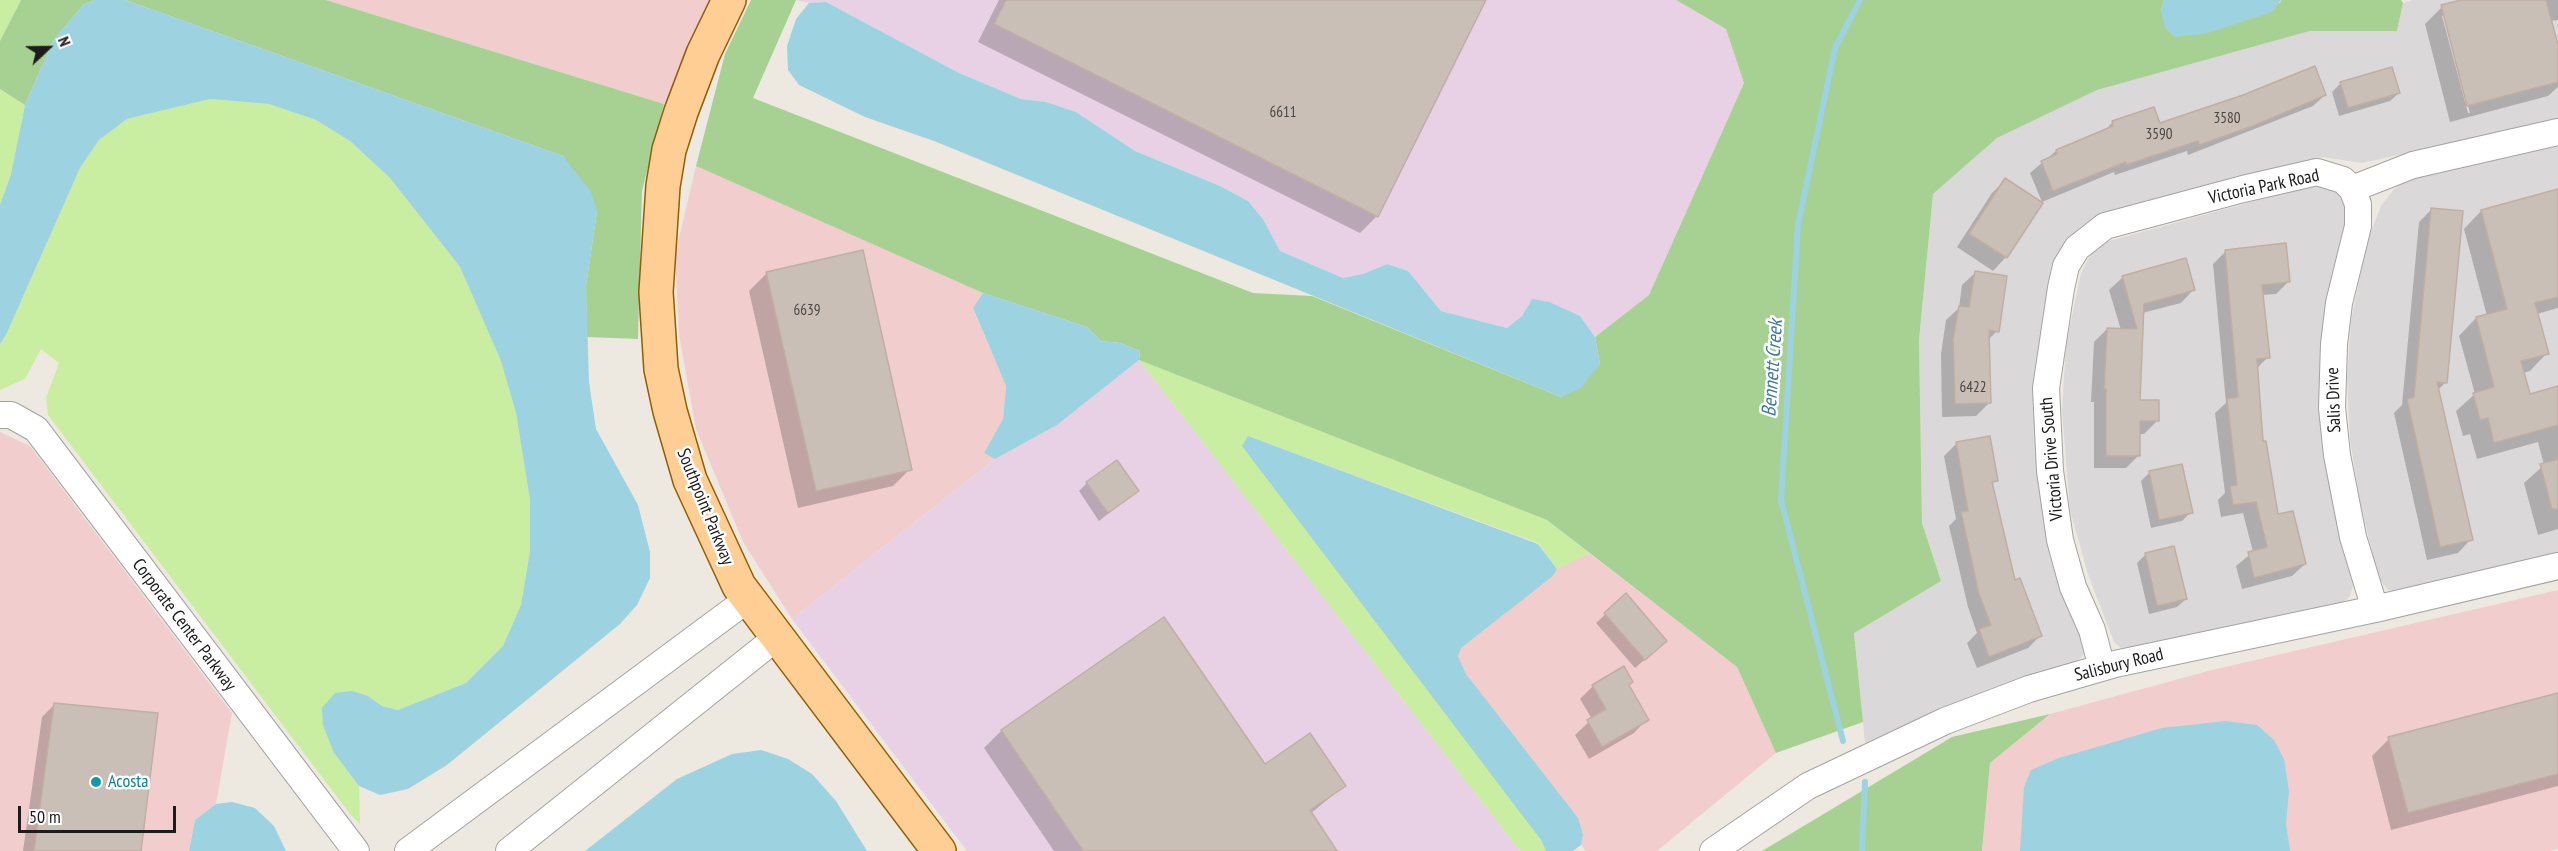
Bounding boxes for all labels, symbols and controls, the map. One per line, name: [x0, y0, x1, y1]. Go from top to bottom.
north arrow: [18, 18, 78, 78]
text: N: [54, 33, 76, 49]
house number: 6611: [1270, 104, 1296, 122]
house number: 3580: [2214, 110, 2240, 128]
house number: 3590: [2146, 126, 2172, 144]
street label: Victoria Park Road: [2207, 165, 2321, 209]
house number: 6639: [794, 302, 820, 320]
water label: Bennett Creek: [1758, 319, 1788, 417]
street label: Salis Drive: [2322, 367, 2346, 433]
house number: 6422: [1960, 379, 1986, 397]
street label: Victoria Drive South: [2036, 396, 2068, 522]
street label: Southpoint Parkway: [672, 446, 738, 568]
street label: Corporate Center Parkway: [127, 555, 241, 695]
street label: Salisbury Road: [2072, 644, 2166, 686]
place label: Acosta: [108, 771, 148, 793]
marker: Acosta: [89, 775, 103, 789]
scale bar: [21, 794, 178, 832]
text: 50 m: [29, 805, 61, 828]

